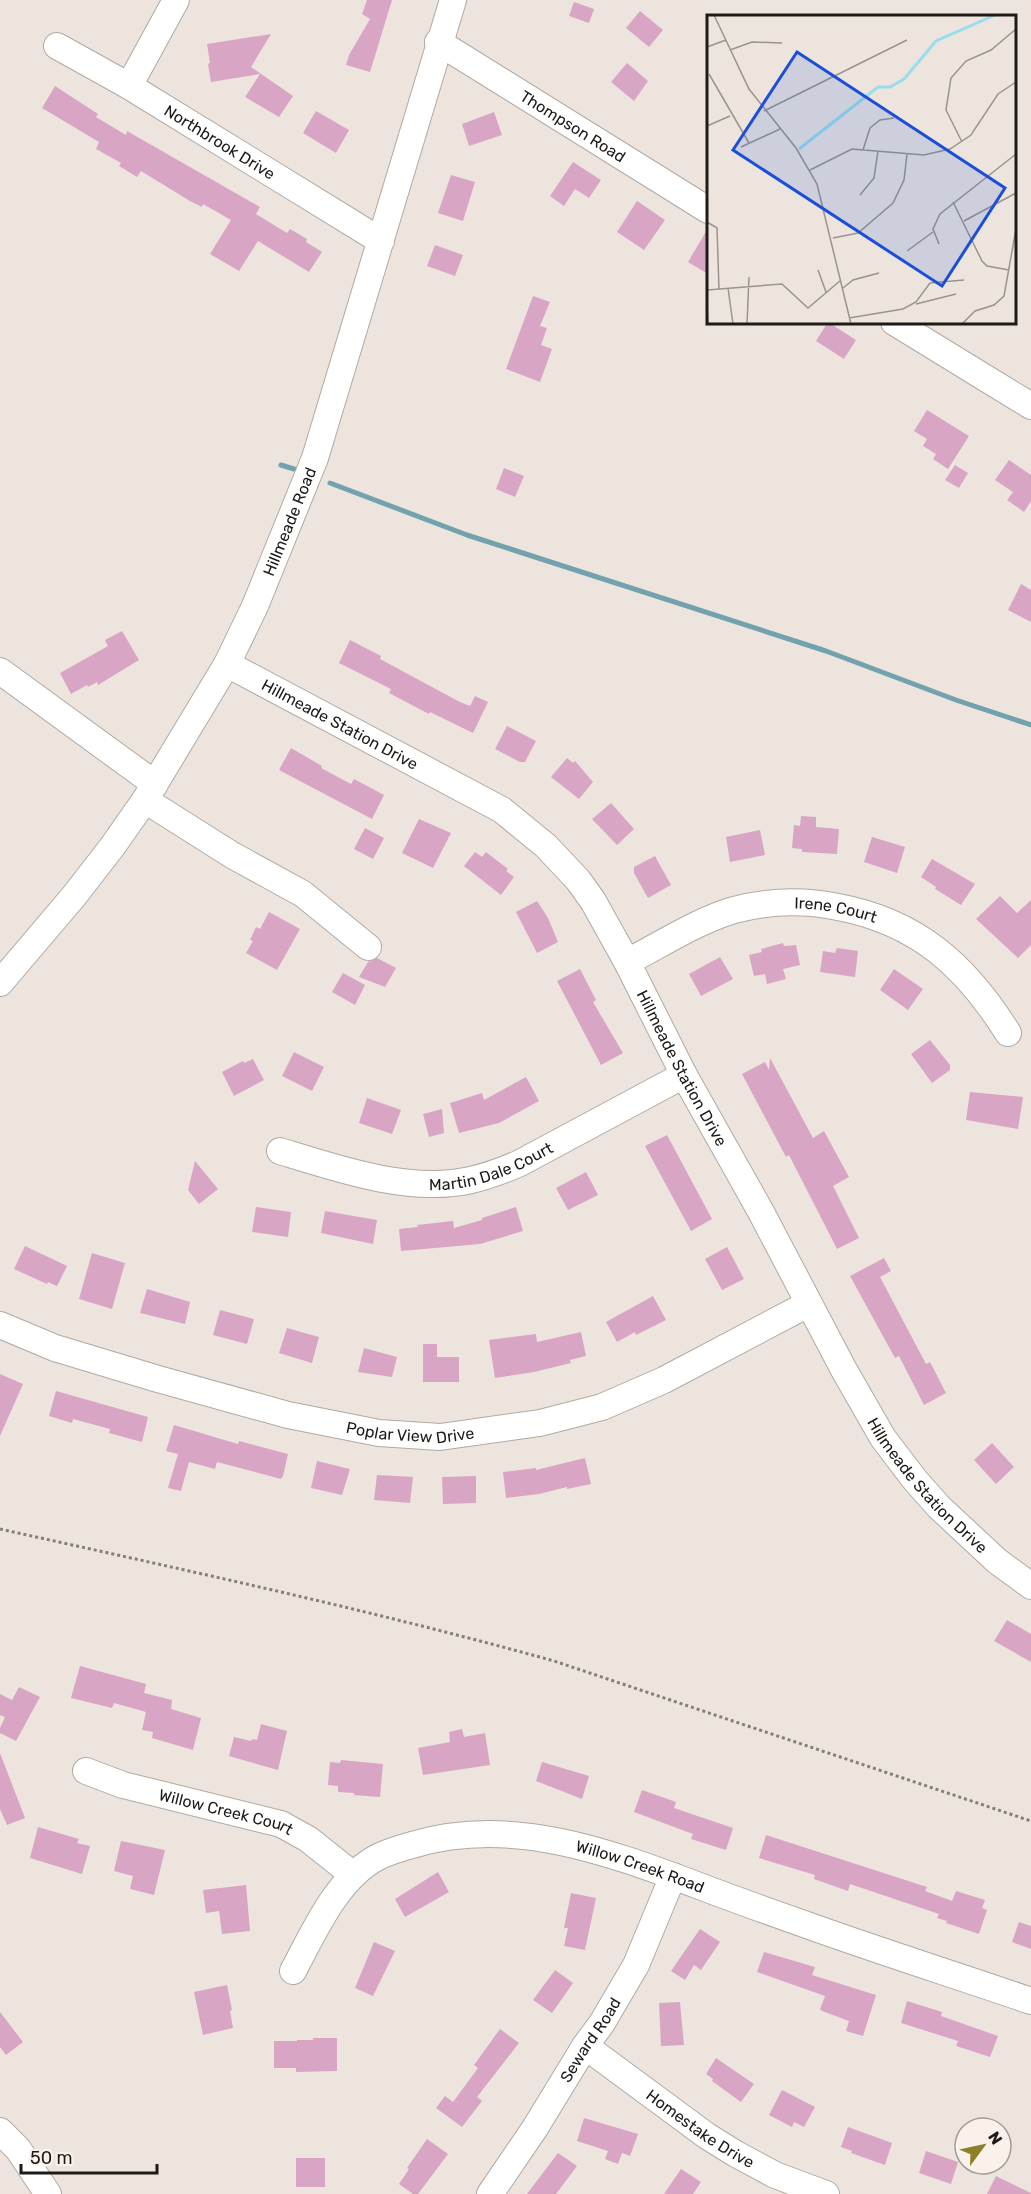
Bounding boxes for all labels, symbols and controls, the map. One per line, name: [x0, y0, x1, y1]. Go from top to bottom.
inset map: [707, 15, 1016, 324]
street label: Thompson Road: [517, 86, 629, 166]
street label: Northbrook Drive: [161, 101, 279, 183]
street label: Hillmeade Road: [259, 464, 320, 579]
street label: Hillmeade Station Drive: [259, 675, 421, 773]
street label: Irene Court: [794, 893, 880, 926]
street label: Hillmeade Station Drive: [633, 987, 731, 1149]
street label: Martin Dale Court: [429, 1138, 556, 1194]
street label: Hillmeade Station Drive: [864, 1414, 992, 1557]
street label: Poplar View Drive: [345, 1417, 475, 1447]
street label: Willow Creek Court: [157, 1785, 297, 1839]
street label: Willow Creek Road: [574, 1836, 707, 1897]
street label: Seward Road: [556, 1994, 624, 2086]
street label: Homestake Drive: [643, 2085, 758, 2172]
north arrow: [953, 2116, 1013, 2176]
text: N: [984, 2128, 1006, 2148]
scale bar: [21, 2137, 158, 2175]
text: 50 m: [30, 2147, 73, 2169]

